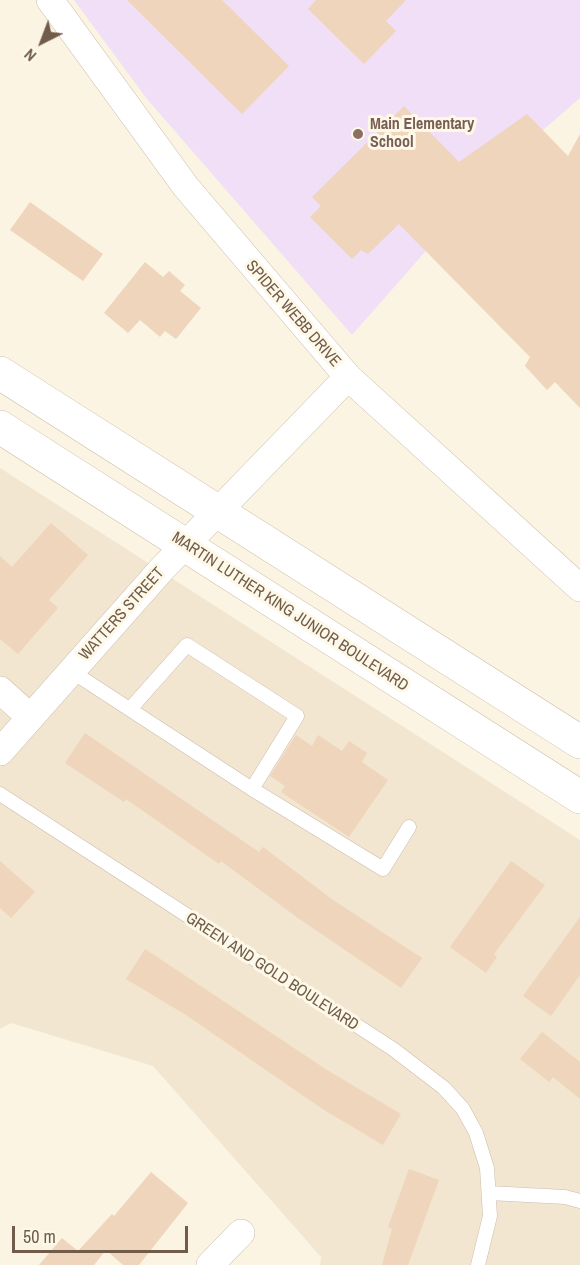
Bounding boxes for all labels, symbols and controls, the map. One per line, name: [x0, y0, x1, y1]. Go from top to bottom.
north arrow: [12, 12, 72, 72]
text: N: [19, 44, 41, 67]
place label: Main Elementary School: [370, 115, 474, 153]
marker: Main Elementary School: [351, 127, 365, 141]
street label: SPIDER WEBB DRIVE: [242, 257, 344, 371]
street label: MARTIN LUTHER KING JUNIOR BOULEVARD: [168, 528, 412, 696]
street label: WATTERS STREET: [75, 564, 169, 664]
street label: GREEN AND GOLD BOULEVARD: [182, 909, 362, 1035]
scale bar: [15, 1214, 190, 1252]
text: 50 m: [23, 1224, 56, 1249]

